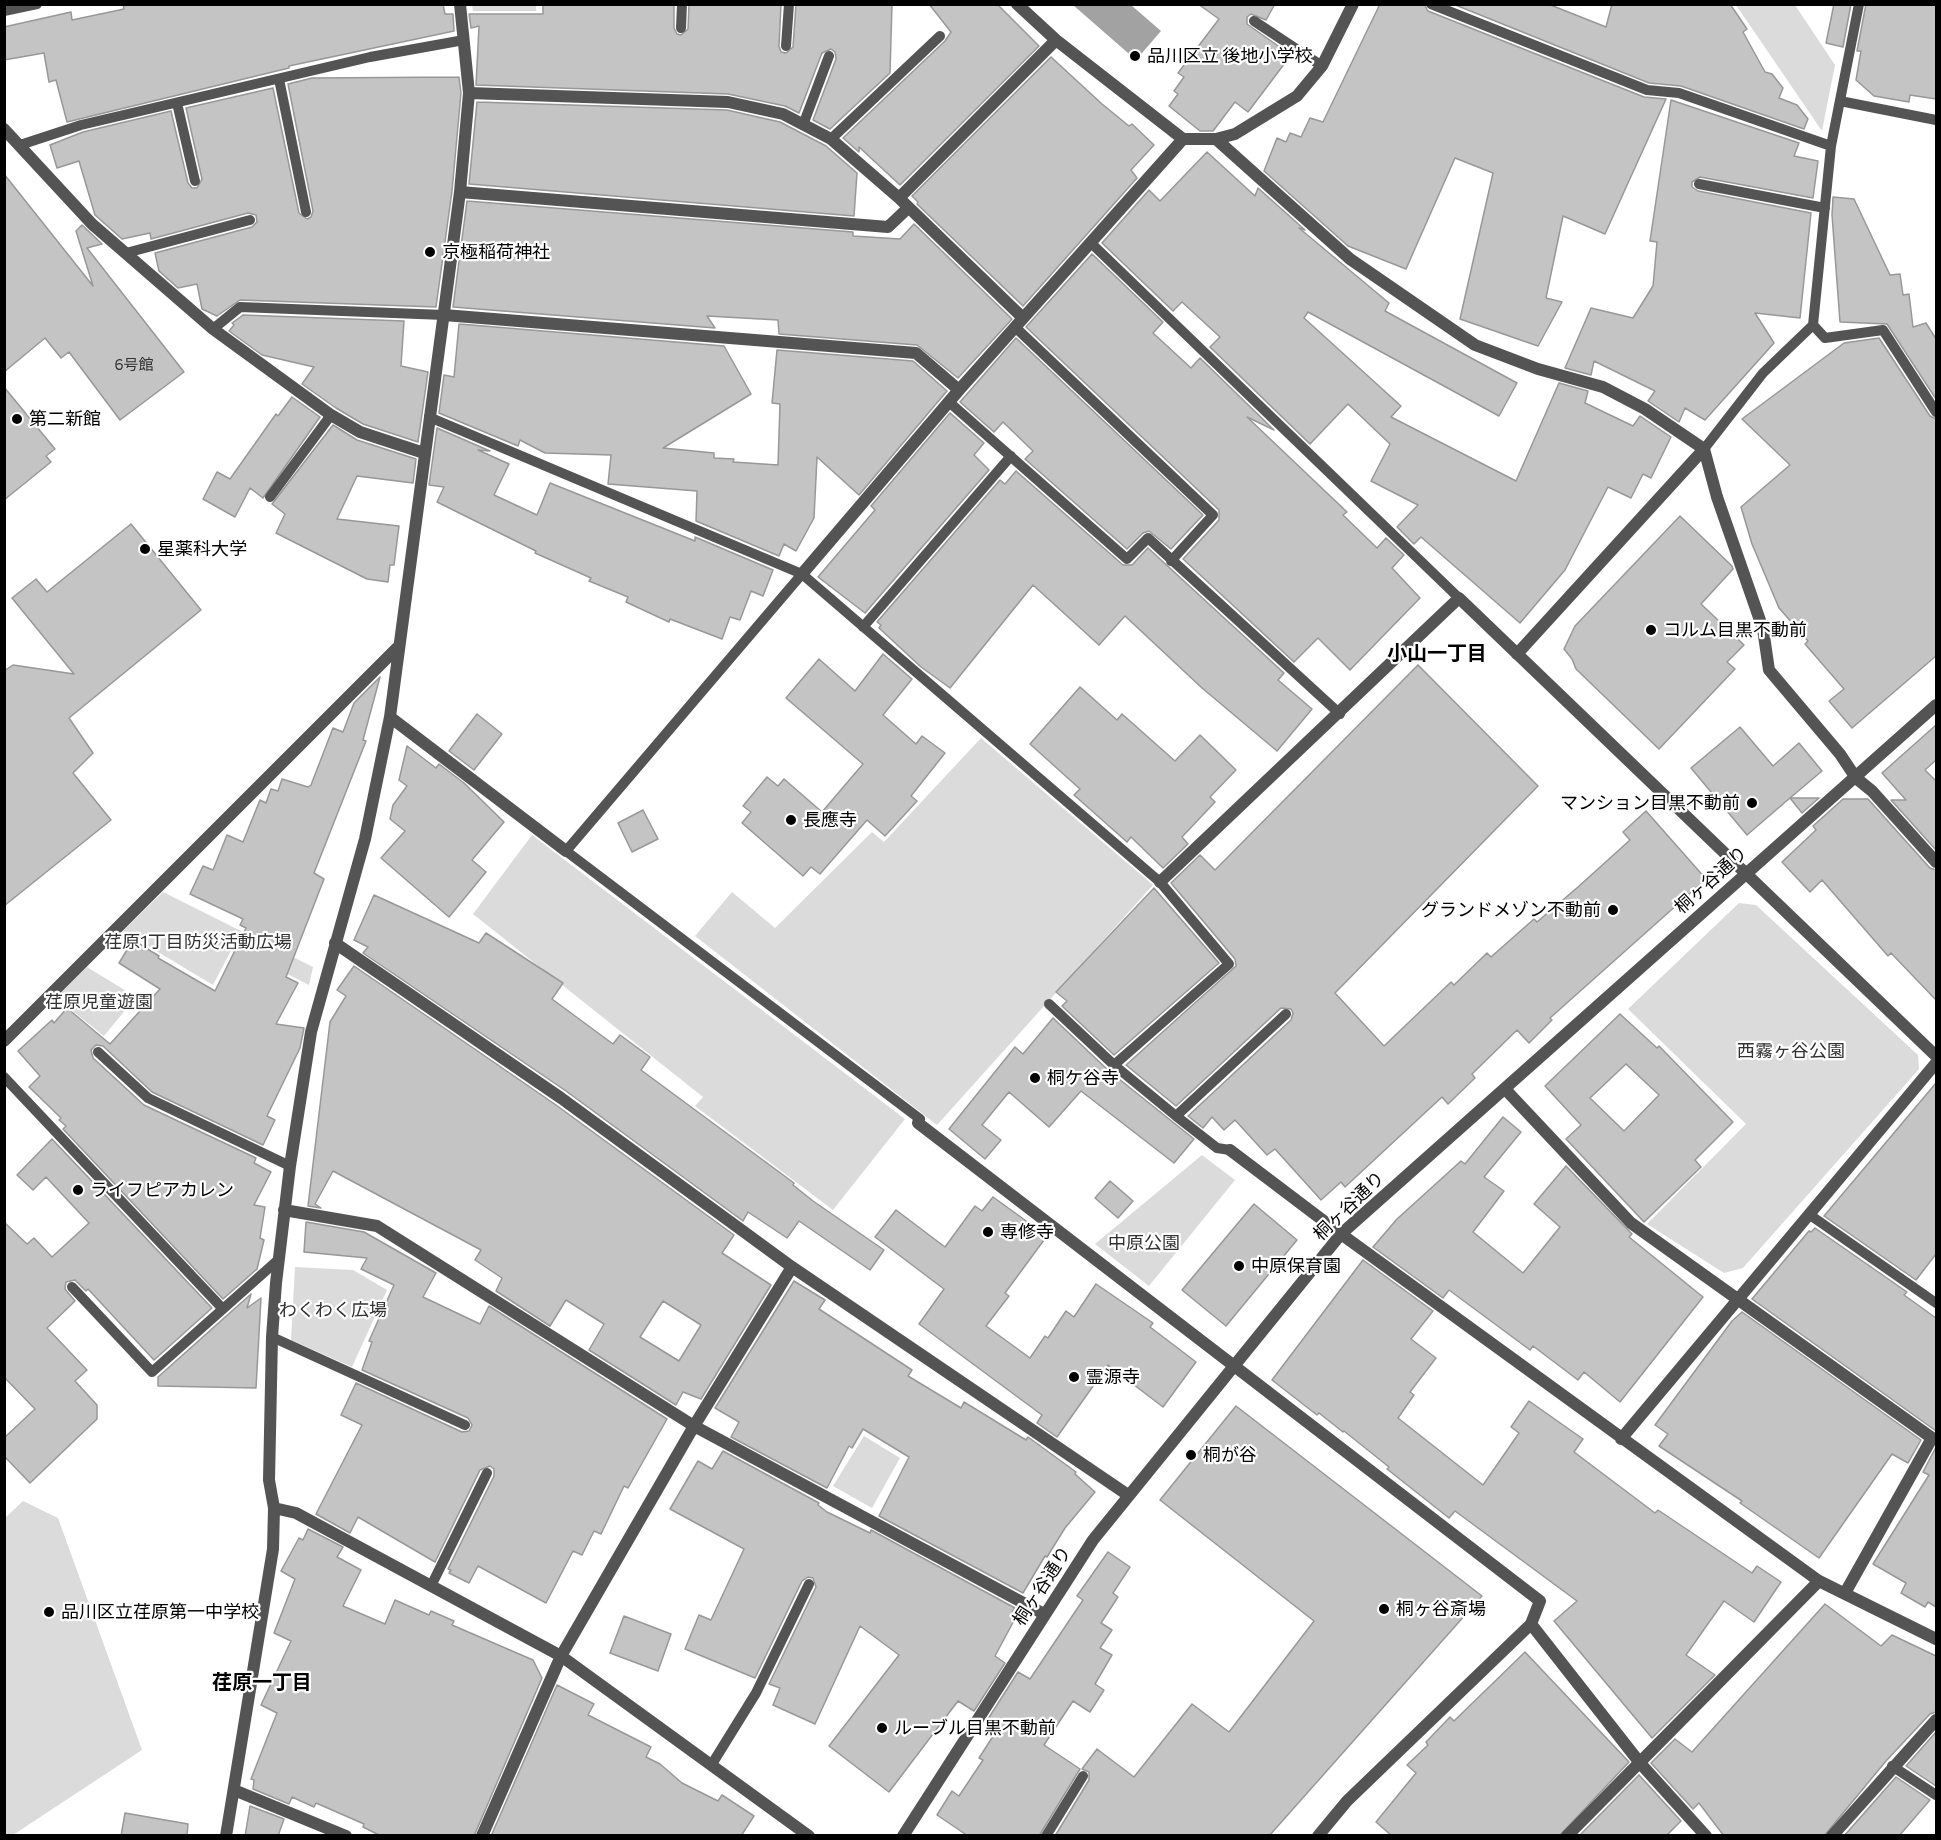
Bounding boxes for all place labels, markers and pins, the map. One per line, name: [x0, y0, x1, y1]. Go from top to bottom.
place label: 品川区立 後地小学校: [1147, 45, 1312, 67]
marker: 品川区立 後地小学校: [1128, 49, 1142, 63]
place label: 京極稲荷神社: [442, 241, 550, 263]
marker: 京極稲荷神社: [423, 245, 437, 259]
place label: 第二新館: [29, 408, 101, 430]
marker: 第二新館: [10, 412, 24, 426]
place label: 星薬科大学: [157, 538, 247, 560]
marker: 星薬科大学: [138, 542, 152, 556]
place label: コルム目黒不動前: [1663, 619, 1807, 641]
marker: コルム目黒不動前: [1644, 623, 1658, 637]
place label: マンション目黒不動前: [1560, 792, 1740, 814]
marker: マンション目黒不動前: [1745, 796, 1759, 810]
place label: 長應寺: [803, 809, 857, 831]
marker: 長應寺: [784, 813, 798, 827]
place label: グランドメゾン不動前: [1421, 899, 1601, 921]
marker: グランドメゾン不動前: [1606, 903, 1620, 917]
place label: 桐ケ谷寺: [1047, 1067, 1119, 1089]
marker: 桐ケ谷寺: [1028, 1071, 1042, 1085]
place label: ライフピアカレン: [90, 1179, 234, 1201]
marker: ライフピアカレン: [71, 1183, 85, 1197]
place label: 専修寺: [1000, 1221, 1054, 1243]
marker: 専修寺: [981, 1225, 995, 1239]
place label: 中原保育園: [1251, 1255, 1341, 1277]
marker: 中原保育園: [1232, 1259, 1246, 1273]
place label: 霊源寺: [1086, 1366, 1140, 1388]
marker: 霊源寺: [1067, 1370, 1081, 1384]
place label: 桐が谷: [1203, 1444, 1257, 1466]
marker: 桐が谷: [1184, 1448, 1198, 1462]
place label: 桐ヶ谷斎場: [1396, 1598, 1486, 1620]
place label: 品川区立荏原第一中学校: [61, 1601, 259, 1623]
marker: 桐ヶ谷斎場: [1377, 1602, 1391, 1616]
marker: 品川区立荏原第一中学校: [42, 1605, 56, 1619]
place label: ルーブル目黒不動前: [894, 1717, 1056, 1739]
marker: ルーブル目黒不動前: [875, 1721, 889, 1735]

